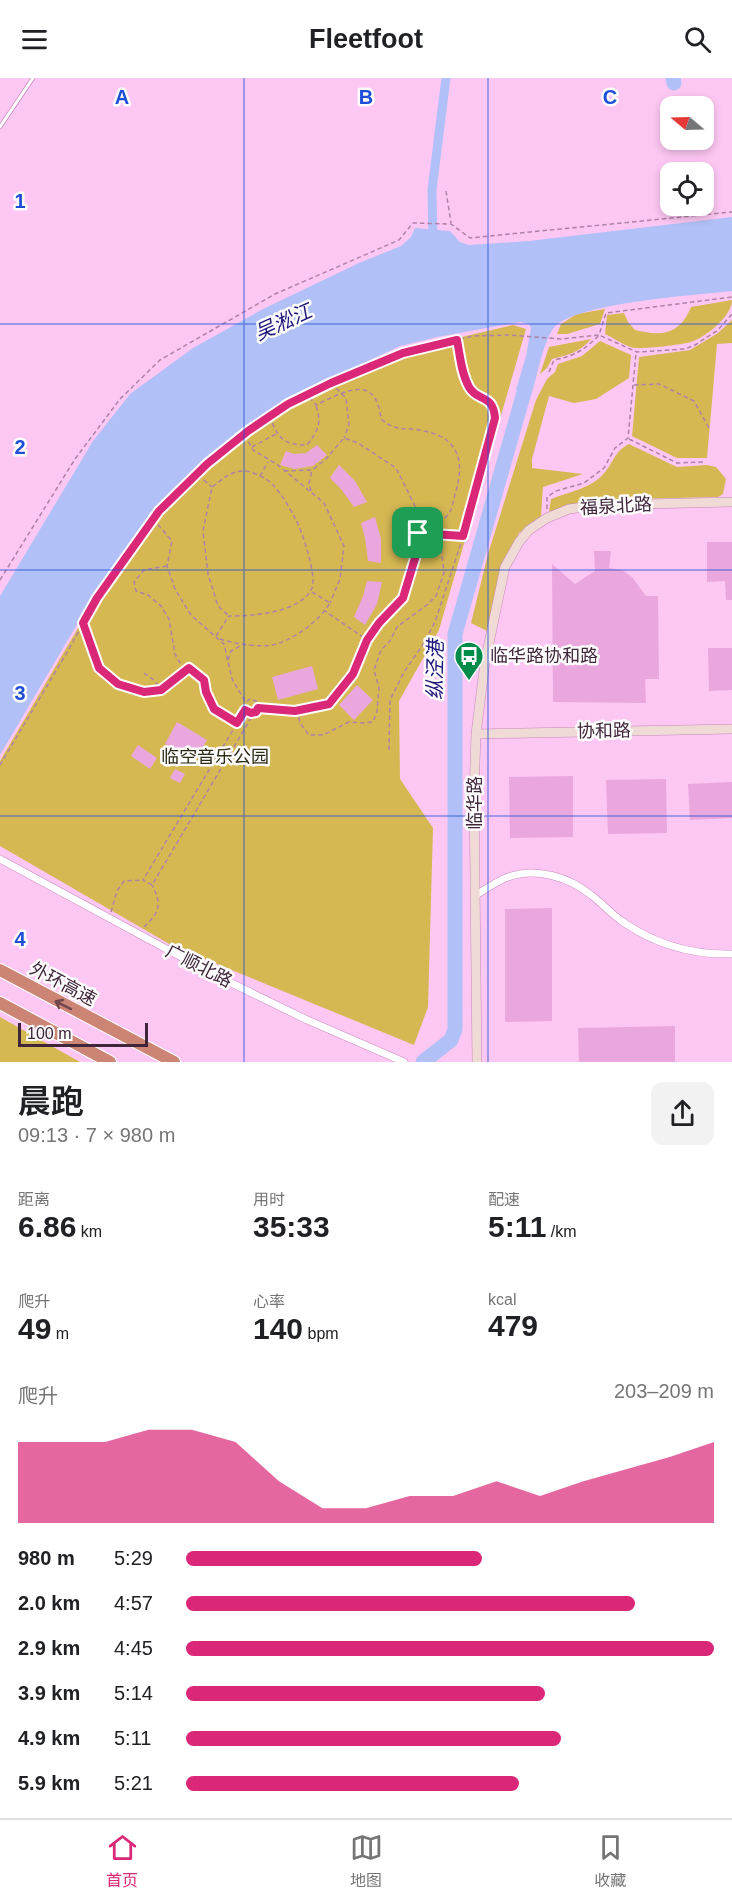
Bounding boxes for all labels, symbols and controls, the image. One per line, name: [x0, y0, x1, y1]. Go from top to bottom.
icon: menu: [18, 23, 51, 56]
icon: search: [681, 23, 714, 56]
text: Fleetfoot: [309, 24, 423, 54]
text: A: [115, 86, 129, 108]
text: B: [359, 86, 373, 108]
text: C: [603, 86, 617, 108]
north arrow: [660, 96, 714, 150]
map controls: [660, 96, 714, 216]
button: locate: [660, 162, 714, 216]
text: 1: [14, 190, 26, 212]
water label: 吴淞江: [251, 299, 317, 344]
text: 2: [14, 436, 26, 458]
street label: 福泉北路: [580, 494, 652, 518]
pin: [392, 507, 443, 558]
icon: arrive: [401, 516, 434, 549]
water label: 纵泾港: [423, 637, 447, 700]
bus stop icon: 临华路协和路: [453, 640, 485, 682]
place label: 临华路协和路: [490, 646, 598, 666]
text: 3: [14, 682, 26, 704]
street label: 协和路: [577, 721, 631, 741]
park label: 临空音乐公园: [161, 747, 269, 767]
street label: 临华路: [465, 776, 485, 830]
text: 4: [14, 928, 26, 950]
street label: 广顺北路: [162, 941, 236, 991]
street label: 外环高速: [27, 958, 99, 1010]
one-way arrow: [55, 999, 72, 1011]
scale bar: [18, 1020, 148, 1048]
text: 100 m: [27, 1025, 71, 1042]
button: share: [651, 1082, 714, 1145]
text: 晨跑: [18, 1083, 84, 1120]
text: 09:13 · 7 × 980 m: [18, 1124, 175, 1146]
text: 距离: [18, 1191, 50, 1208]
text: 用时: [253, 1191, 285, 1208]
text: 配速: [488, 1191, 520, 1208]
text: 6.86: [18, 1210, 76, 1243]
text: 35:33: [253, 1210, 330, 1243]
text: 5:11: [488, 1210, 546, 1243]
text: km: [76, 1223, 102, 1240]
text: /km: [546, 1223, 577, 1240]
text: kcal: [488, 1291, 516, 1308]
text: 爬升: [18, 1293, 50, 1310]
text: 心率: [253, 1293, 285, 1310]
text: 479: [488, 1309, 538, 1342]
text: 49: [18, 1312, 51, 1345]
text: 140: [253, 1312, 303, 1345]
text: m: [51, 1325, 69, 1342]
text: bpm: [303, 1325, 339, 1342]
text: 203–209 m: [614, 1380, 714, 1402]
text: 爬升: [18, 1385, 58, 1407]
text: 980 m: [18, 1547, 75, 1569]
text: 5:29: [114, 1547, 153, 1569]
text: 2.0 km: [18, 1592, 80, 1614]
text: 4:57: [114, 1592, 153, 1614]
text: 2.9 km: [18, 1637, 80, 1659]
text: 4:45: [114, 1637, 153, 1659]
text: 3.9 km: [18, 1682, 80, 1704]
text: 5:14: [114, 1682, 153, 1704]
text: 4.9 km: [18, 1727, 80, 1749]
text: 5:11: [114, 1727, 151, 1749]
text: 5.9 km: [18, 1772, 80, 1794]
text: 5:21: [114, 1772, 153, 1794]
tab: 首页: [106, 1831, 139, 1891]
tab: 地图: [350, 1831, 383, 1891]
tab: 收藏: [594, 1831, 627, 1891]

